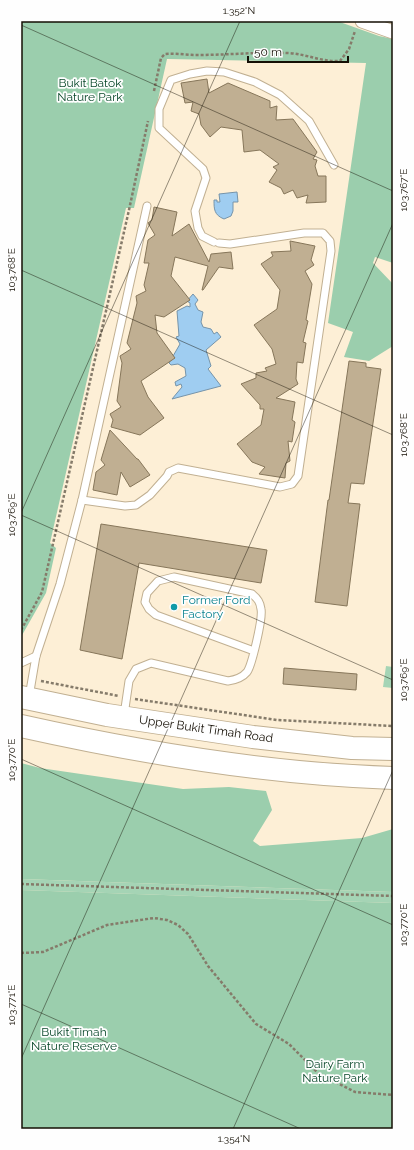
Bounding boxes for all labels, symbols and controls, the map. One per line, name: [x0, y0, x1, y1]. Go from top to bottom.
text: 1.352°N: [223, 5, 255, 16]
scale bar: [248, 38, 348, 64]
text: 50 m: [254, 45, 282, 59]
park label: Bukit Batok Nature Park: [57, 76, 123, 104]
text: 103.767°E: [398, 169, 409, 211]
text: 103.768°E: [6, 248, 17, 292]
text: 103.768°E: [398, 413, 409, 457]
text: 103.769°E: [6, 493, 17, 537]
place label: Former Ford Factory: [182, 593, 250, 621]
marker: Former Ford Factory: [169, 602, 179, 612]
text: 103.769°E: [398, 658, 409, 702]
street label: Upper Bukit Timah Road: [138, 713, 274, 745]
text: 103.770°E: [6, 739, 17, 781]
text: 103.770°E: [398, 904, 409, 946]
text: 103.771°E: [6, 985, 17, 1025]
park label: Bukit Timah Nature Reserve: [31, 1025, 117, 1053]
park label: Dairy Farm Nature Park: [302, 1057, 368, 1085]
text: 1.354°N: [218, 1133, 250, 1144]

